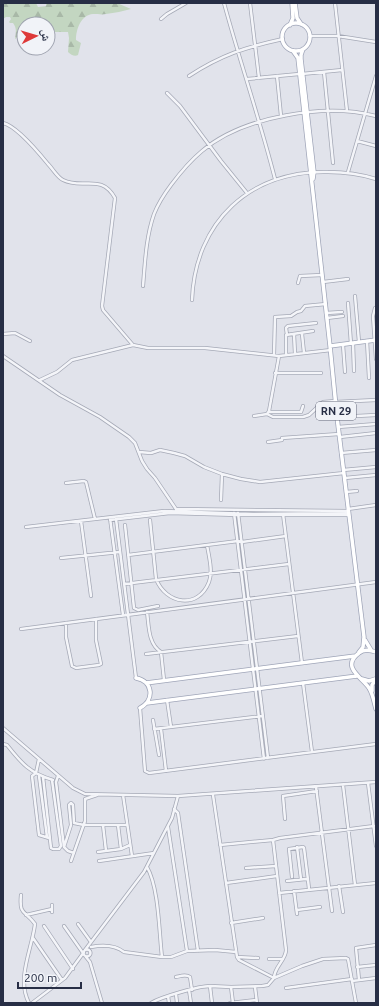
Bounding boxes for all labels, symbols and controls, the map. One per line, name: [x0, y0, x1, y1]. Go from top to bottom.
north arrow: [16, 16, 56, 56]
text: ش: [37, 29, 52, 42]
road number: RN 29: [316, 402, 356, 420]
scale bar: [18, 964, 81, 990]
text: 200 m: [24, 971, 57, 984]

